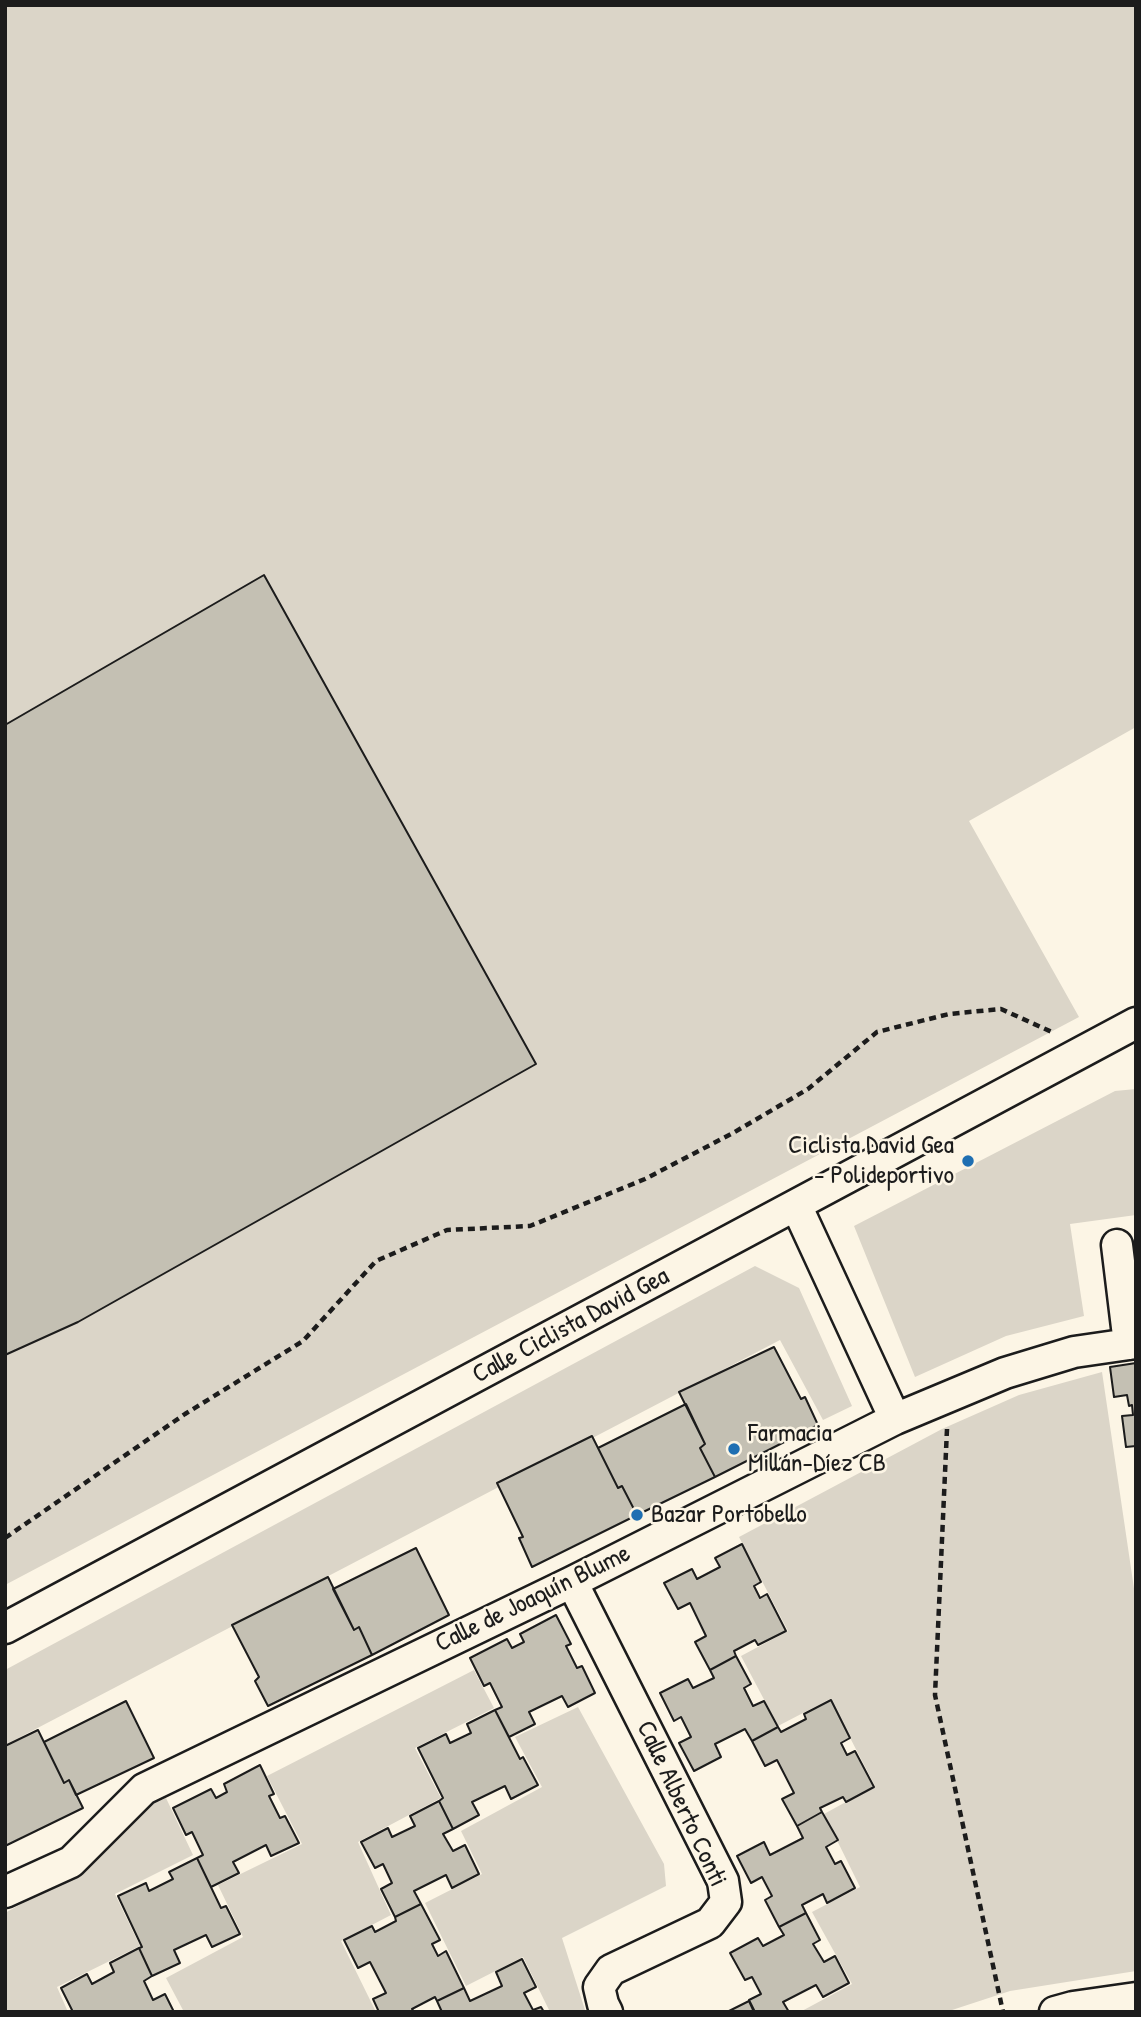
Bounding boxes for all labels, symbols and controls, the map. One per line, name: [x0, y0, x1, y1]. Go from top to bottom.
place label: Ciclista David Gea - Polideportivo: [788, 1130, 954, 1192]
marker: Ciclista David Gea - Polideportivo: [960, 1153, 976, 1169]
street label: Calle Ciclista David Gea: [467, 1261, 675, 1391]
place label: Farmacia Millán-Díez CB: [748, 1418, 886, 1480]
marker: Farmacia Millán-Díez CB: [726, 1441, 742, 1457]
place label: Bazar Portobello: [651, 1499, 807, 1531]
marker: Bazar Portobello: [629, 1507, 645, 1523]
street label: Calle de Joaquín Blume: [430, 1538, 636, 1660]
street label: Calle Alberto Conti: [629, 1716, 733, 1892]

